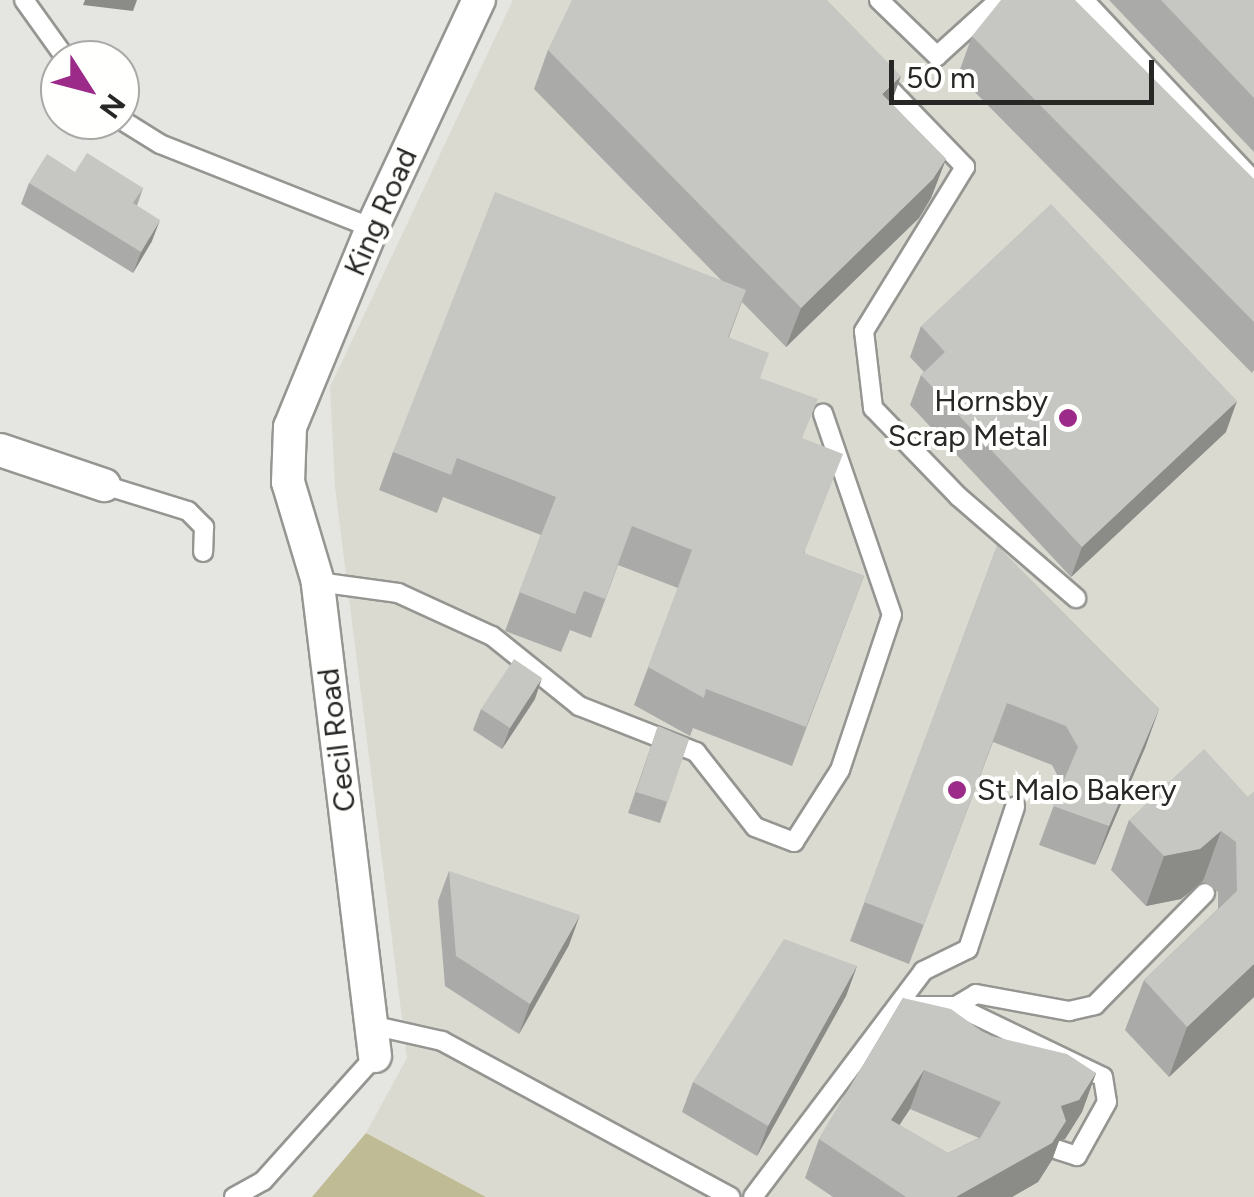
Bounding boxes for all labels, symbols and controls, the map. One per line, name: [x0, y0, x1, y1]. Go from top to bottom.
north arrow: [40, 40, 140, 140]
scale bar: [894, 40, 1159, 102]
text: 50 m: [906, 59, 975, 96]
text: N: [93, 88, 133, 125]
street label: King Road: [337, 143, 425, 281]
place label: Hornsby Scrap Metal: [888, 383, 1048, 454]
marker: Hornsby Scrap Metal: [1057, 407, 1079, 429]
street label: Cecil Road: [310, 666, 364, 814]
place label: St Malo Bakery: [977, 772, 1176, 808]
marker: St Malo Bakery: [946, 779, 968, 801]

